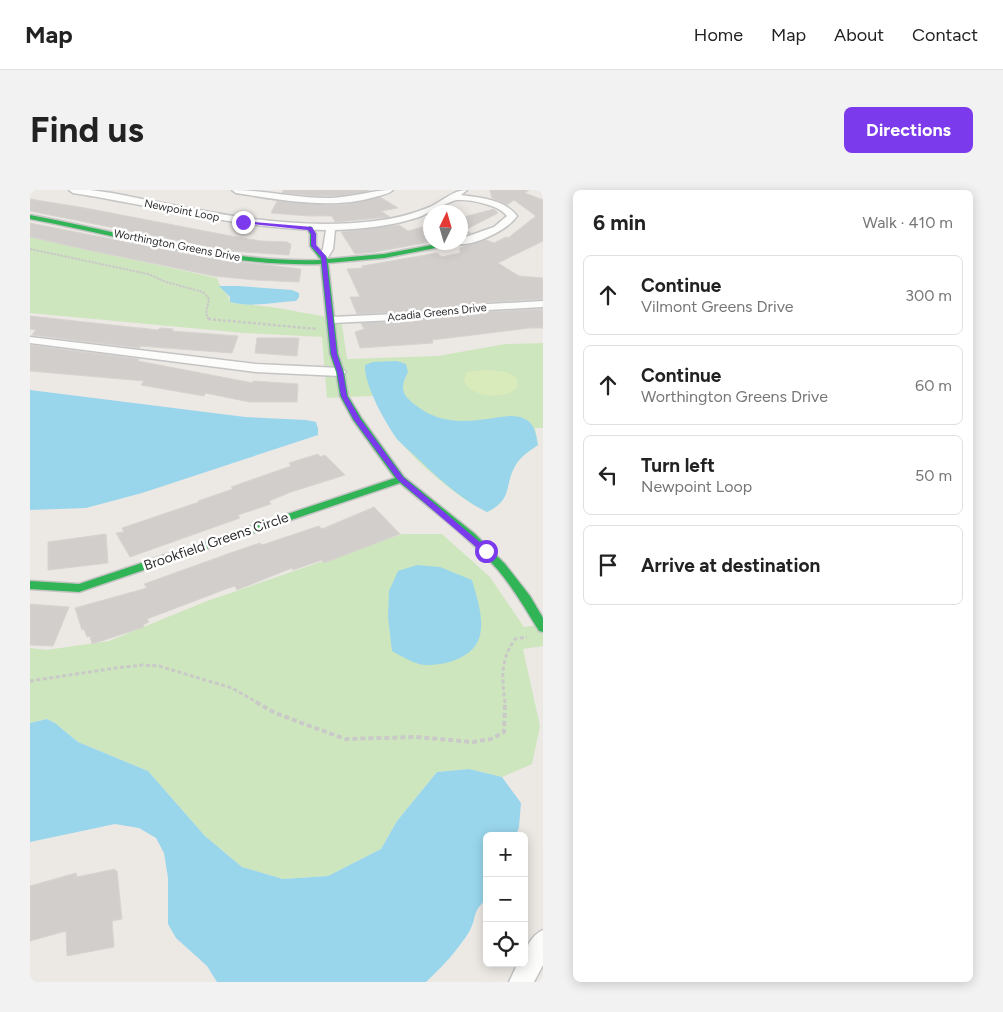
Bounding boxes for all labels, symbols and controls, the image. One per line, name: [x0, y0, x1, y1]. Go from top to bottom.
text: Map: [25, 20, 73, 49]
text: Home: [694, 24, 743, 46]
text: Map: [771, 24, 806, 46]
text: About: [834, 24, 884, 46]
text: Contact: [912, 24, 978, 46]
button: Directions: [844, 107, 973, 153]
text: Find us: [30, 109, 144, 151]
street label: Newpoint Loop: [143, 197, 221, 224]
north arrow: [423, 205, 468, 250]
text: 6 min: [593, 210, 646, 235]
route end: [232, 211, 255, 234]
text: Walk · 410 m: [863, 213, 953, 232]
street label: Worthington Greens Drive: [113, 227, 241, 264]
text: Continue: [641, 274, 721, 297]
icon: ahead: [594, 281, 622, 309]
text: 300 m: [905, 286, 952, 305]
text: Vilmont Greens Drive: [641, 297, 794, 316]
street label: Acadia Greens Drive: [387, 301, 487, 324]
text: Continue: [641, 364, 721, 387]
icon: ahead: [594, 371, 622, 399]
text: 60 m: [915, 376, 952, 395]
text: Worthington Greens Drive: [641, 387, 828, 406]
text: Turn left: [641, 454, 715, 477]
icon: left: [594, 461, 622, 489]
text: 50 m: [915, 466, 952, 485]
text: Newpoint Loop: [641, 477, 752, 496]
street label: Brookfield Greens Circle: [142, 509, 291, 574]
route start: [475, 540, 498, 563]
icon: arrive: [594, 551, 622, 579]
text: Arrive at destination: [641, 554, 820, 577]
map controls: [483, 832, 528, 967]
button: +: [483, 832, 528, 877]
button: −: [483, 877, 528, 922]
button: locate: [483, 922, 528, 967]

